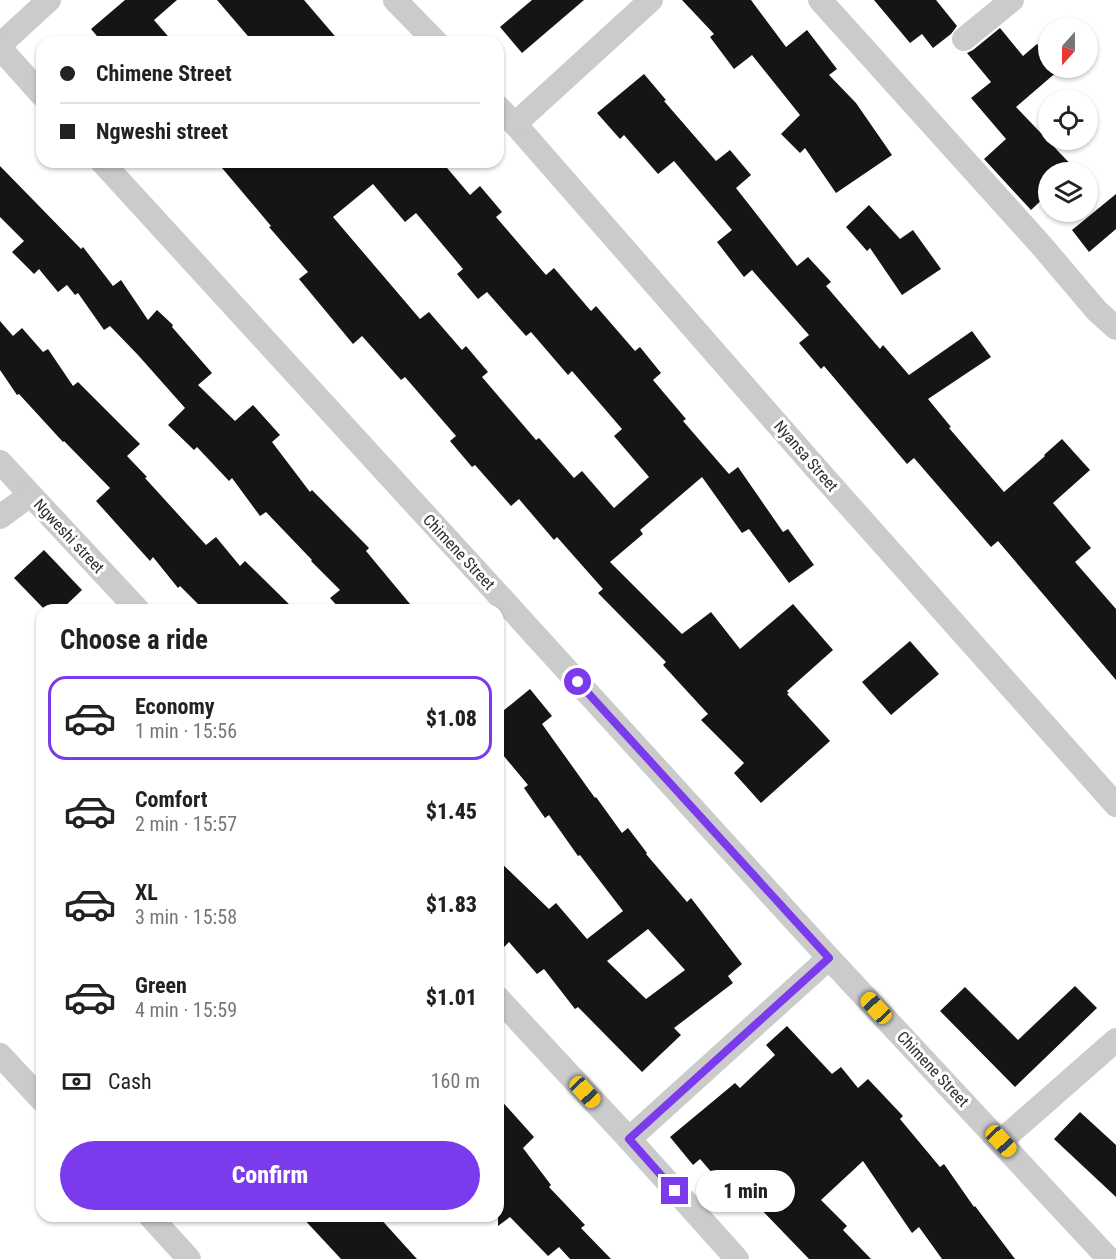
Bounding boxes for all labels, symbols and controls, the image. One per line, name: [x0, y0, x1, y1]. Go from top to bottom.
north arrow: [1038, 18, 1098, 78]
map controls: [1038, 18, 1098, 222]
text: Chimene Street: [96, 61, 232, 86]
button: locate: [1038, 90, 1098, 150]
text: Ngweshi street: [96, 119, 228, 144]
button: layers: [1038, 162, 1098, 222]
street label: Nyansa Street: [770, 417, 842, 496]
street label: Ngweshi street: [30, 495, 108, 577]
street label: Chimene Street: [419, 510, 499, 594]
text: Choose a ride: [60, 624, 208, 656]
route start: [564, 668, 591, 695]
icon: car: [63, 691, 117, 745]
text: Economy: [135, 694, 215, 719]
text: $1.08: [426, 706, 477, 731]
text: 1 min · 15:56: [135, 719, 237, 743]
icon: car: [63, 784, 117, 838]
text: Comfort: [135, 787, 208, 812]
text: $1.45: [426, 799, 477, 824]
text: 2 min · 15:57: [135, 812, 237, 836]
icon: car: [63, 877, 117, 931]
text: XL: [135, 880, 158, 905]
text: $1.83: [426, 892, 477, 917]
text: 3 min · 15:58: [135, 905, 237, 929]
icon: car: [63, 970, 117, 1024]
text: Green: [135, 973, 187, 998]
text: $1.01: [426, 985, 477, 1010]
car: [857, 989, 895, 1027]
text: 4 min · 15:59: [135, 998, 237, 1022]
street label: Chimene Street: [893, 1027, 973, 1111]
icon: cash: [60, 1065, 93, 1098]
text: Cash: [108, 1069, 152, 1094]
text: 160 m: [431, 1069, 480, 1093]
car: [566, 1073, 604, 1111]
car: [982, 1122, 1020, 1160]
button: Confirm: [60, 1141, 480, 1210]
callout: 1 min: [696, 1170, 795, 1212]
route end: [661, 1177, 688, 1204]
text: 1 min: [723, 1179, 768, 1203]

